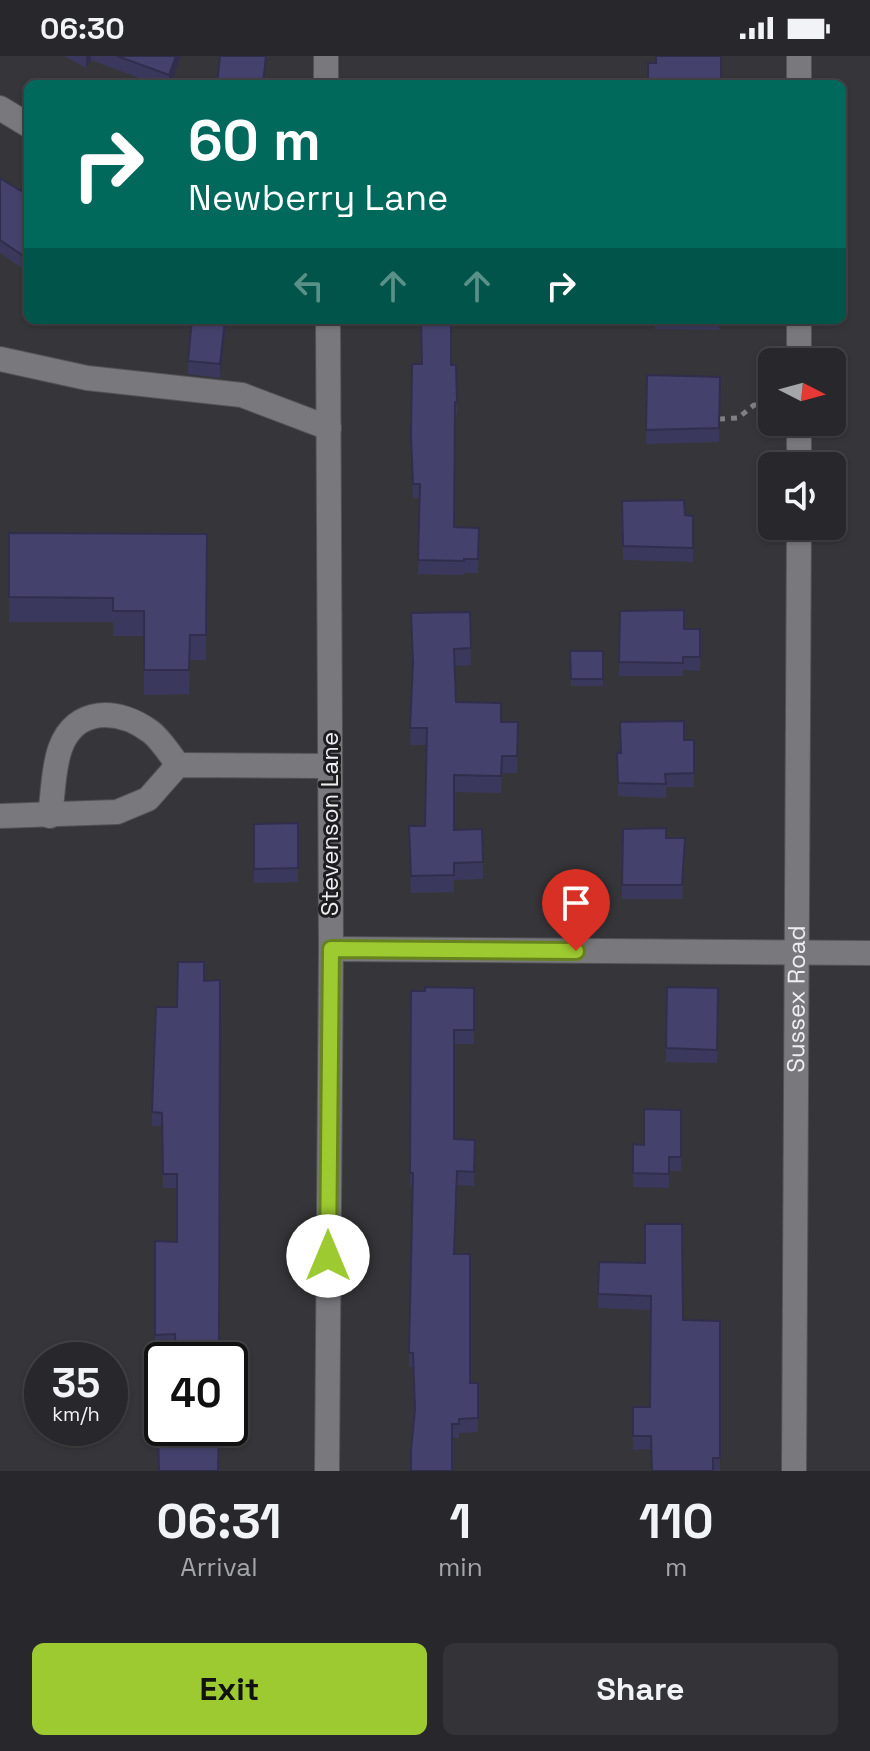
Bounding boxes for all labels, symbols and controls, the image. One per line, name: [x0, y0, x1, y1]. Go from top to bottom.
text: 06:30: [40, 9, 125, 48]
text: 60 m: [188, 105, 321, 176]
icon: right: [56, 112, 160, 216]
text: Newberry Lane: [188, 175, 448, 221]
icon: left: [287, 264, 331, 308]
icon: ahead: [371, 264, 415, 308]
icon: ahead: [455, 264, 499, 308]
icon: right: [539, 264, 583, 308]
north arrow: [758, 348, 846, 436]
map controls: [758, 348, 846, 540]
button: sound: [758, 452, 846, 540]
street label: Stevenson Lane: [314, 732, 345, 916]
pin: [542, 869, 610, 951]
icon: arrive: [554, 881, 598, 925]
street label: Sussex Road: [780, 925, 812, 1073]
position arrow: [286, 1214, 370, 1298]
speed limit sign: 40: [144, 1342, 248, 1446]
text: 35: [52, 1358, 100, 1409]
text: km/h: [52, 1401, 100, 1427]
text: 06:31: [156, 1491, 282, 1552]
text: 1: [449, 1491, 471, 1552]
text: 110: [639, 1491, 714, 1552]
text: Arrival: [180, 1550, 258, 1584]
text: min: [438, 1550, 483, 1584]
text: m: [665, 1550, 687, 1584]
button: Exit: [32, 1643, 427, 1735]
button: Share: [443, 1643, 838, 1735]

